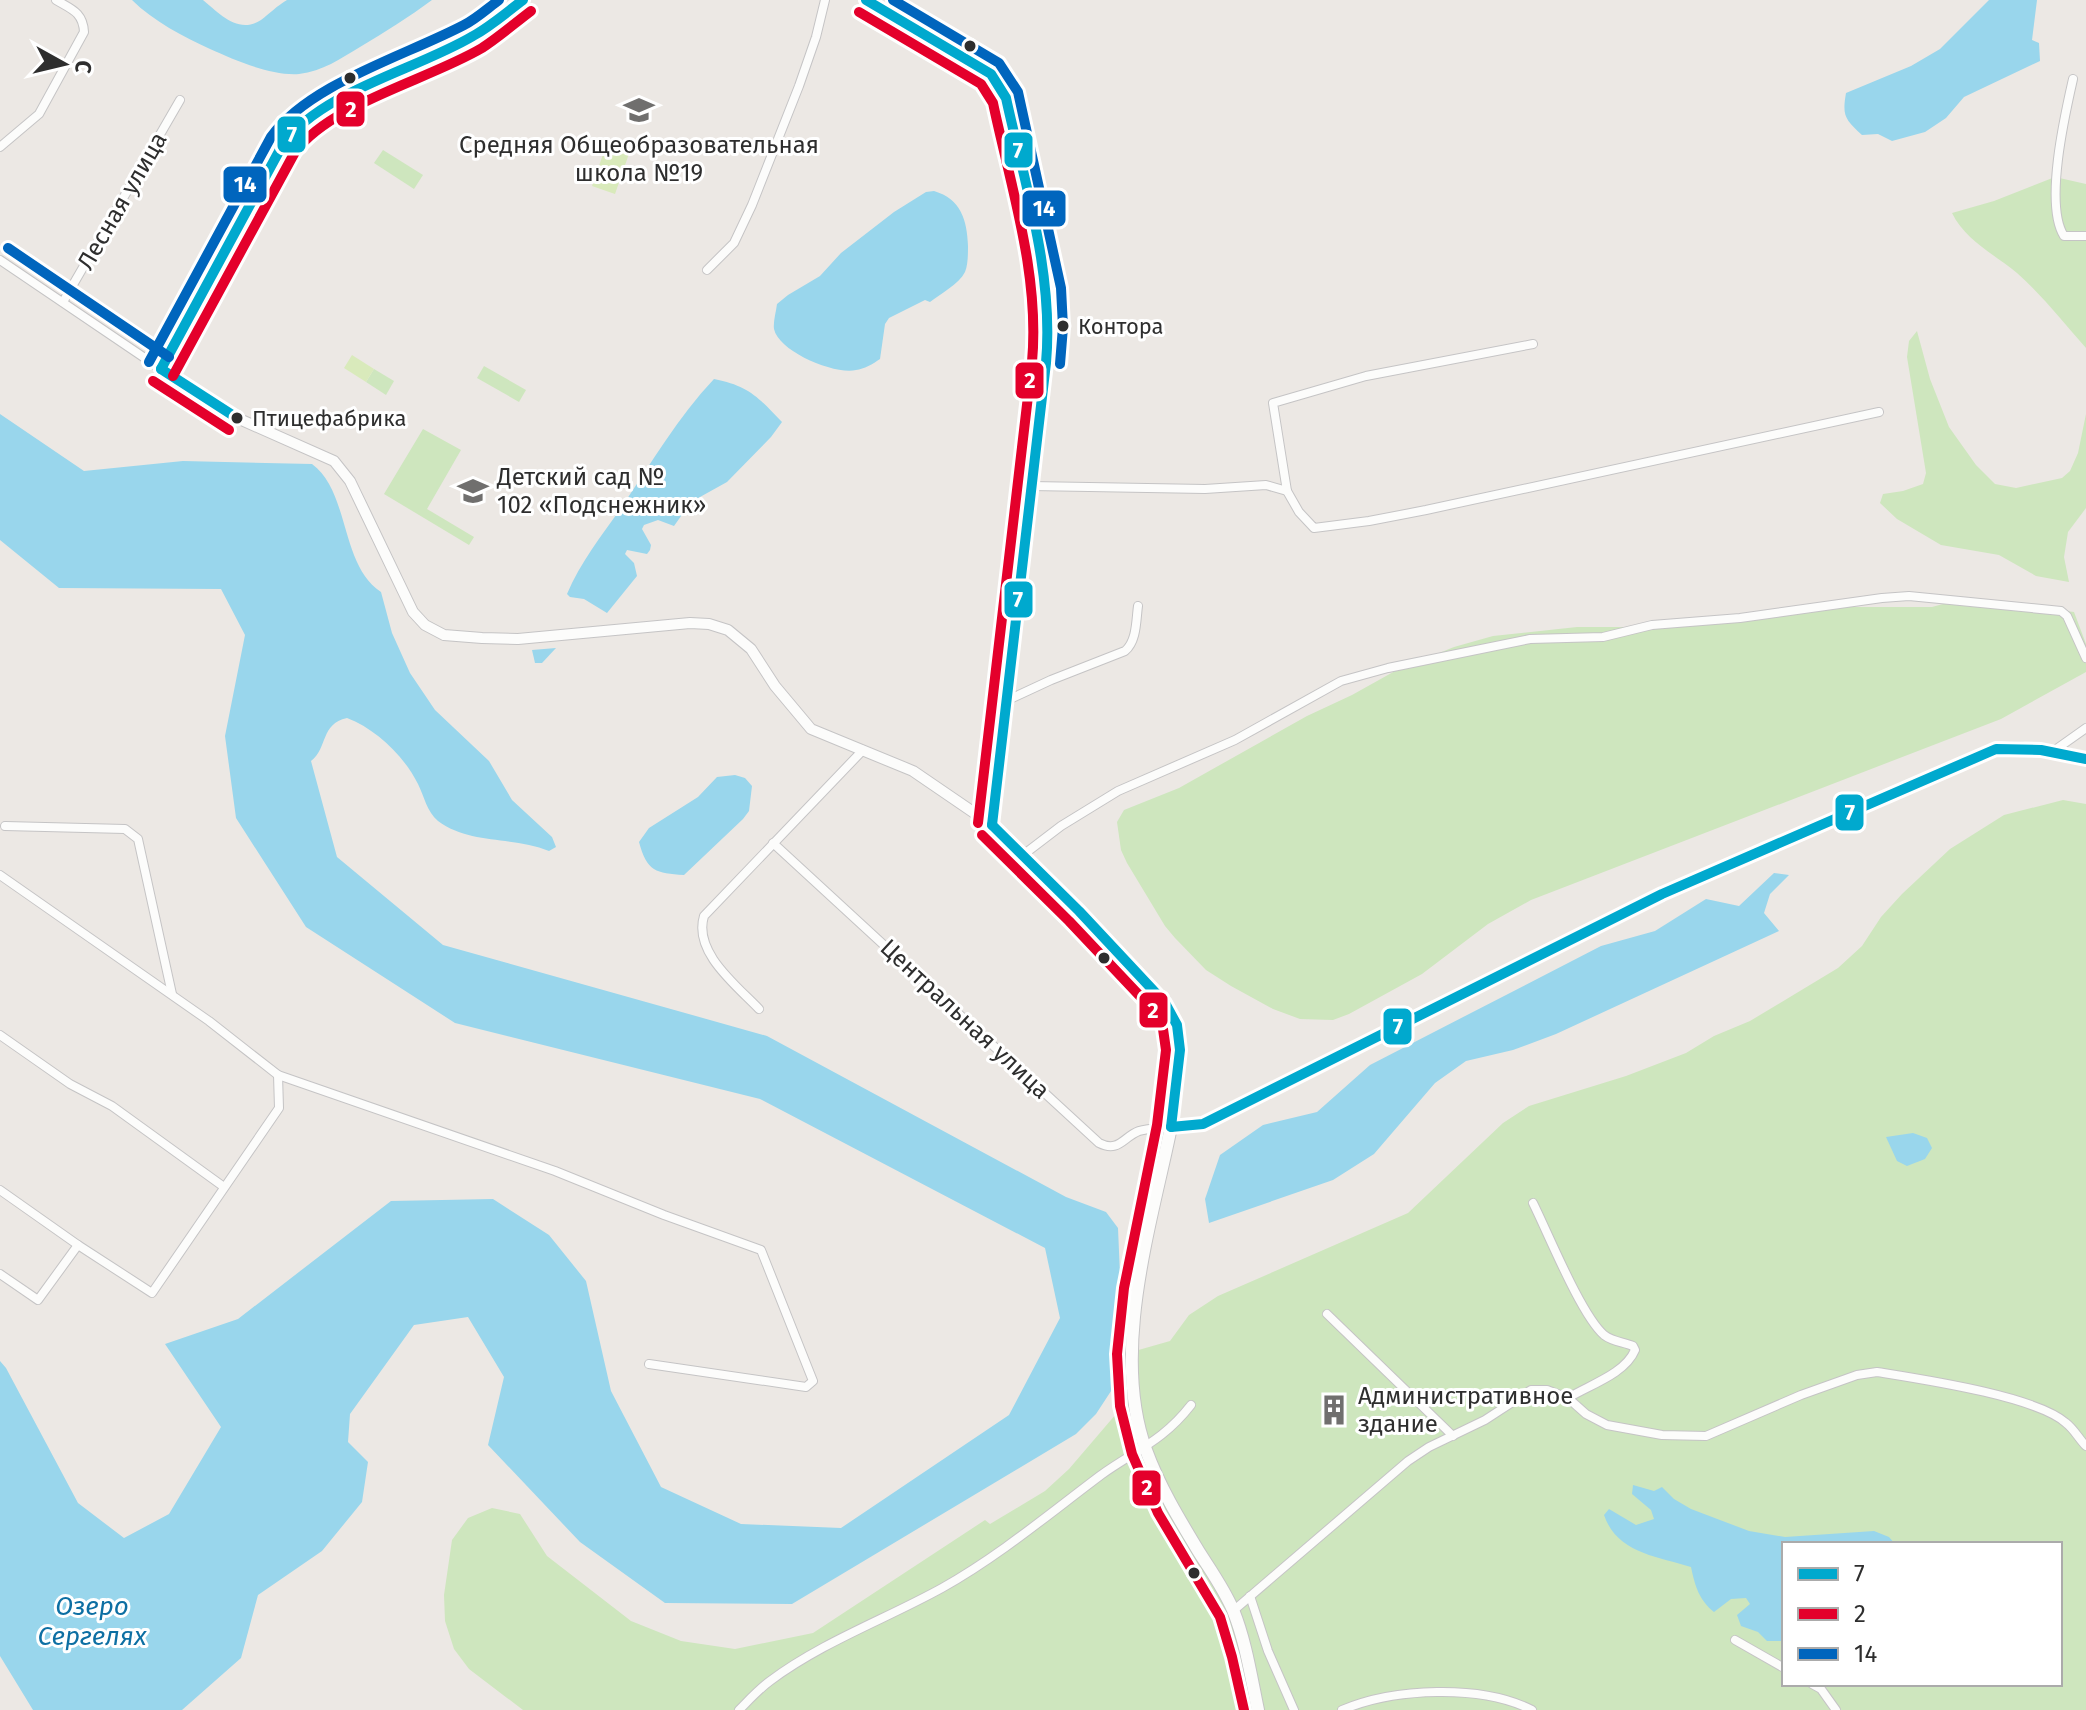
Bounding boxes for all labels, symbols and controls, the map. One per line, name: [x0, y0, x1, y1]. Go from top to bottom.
north arrow: [24, 24, 104, 104]
unlabelled marker: [962, 38, 978, 54]
text: С: [69, 59, 98, 75]
unlabelled marker: [342, 70, 358, 86]
line badge: 2: [335, 90, 366, 128]
school or university icon: Средняя Общеобразовательная школа №19: [622, 93, 656, 127]
text: 2: [345, 96, 357, 123]
line badge: 7: [276, 115, 307, 154]
text: 7: [287, 121, 297, 148]
street label: Лесная улица: [71, 127, 173, 275]
place label: Средняя Общеобразовательная школа №19: [459, 131, 819, 187]
line badge: 7: [1003, 131, 1034, 169]
text: 7: [1013, 137, 1023, 164]
line badge: 14: [222, 165, 268, 204]
text: 14: [234, 171, 256, 198]
line badge: 14: [1021, 189, 1067, 228]
text: 14: [1033, 195, 1055, 222]
place label: Контора: [1078, 313, 1164, 340]
marker: Контора: [1055, 318, 1071, 334]
line badge: 2: [1014, 361, 1045, 400]
text: 2: [1024, 367, 1036, 394]
place label: Птицефабрика: [252, 405, 406, 432]
marker: Птицефабрика: [229, 410, 245, 426]
place label: Детский сад № 102 «Подснежник»: [496, 463, 706, 519]
school or university icon: Детский сад № 102 «Подснежник»: [456, 474, 490, 508]
line badge: 7: [1003, 580, 1034, 619]
text: 7: [1013, 586, 1023, 613]
line badge: 7: [1834, 793, 1865, 832]
text: 7: [1845, 799, 1855, 826]
street label: Центральная улица: [875, 933, 1055, 1105]
unlabelled marker: [1096, 950, 1112, 966]
line badge: 2: [1138, 991, 1169, 1029]
text: 2: [1147, 997, 1159, 1024]
line badge: 7: [1382, 1007, 1413, 1046]
text: 7: [1393, 1013, 1403, 1040]
place label: Административное здание: [1358, 1382, 1573, 1438]
building icon: Административное здание: [1317, 1393, 1351, 1427]
line badge: 2: [1131, 1469, 1162, 1507]
text: 2: [1141, 1474, 1153, 1501]
legend: [1782, 1542, 2062, 1686]
text: 7: [1854, 1560, 1865, 1588]
unlabelled marker: [1186, 1565, 1202, 1581]
water label: Озеро Сергелях: [38, 1591, 147, 1652]
text: 2: [1854, 1600, 1866, 1628]
text: 14: [1854, 1640, 1877, 1668]

